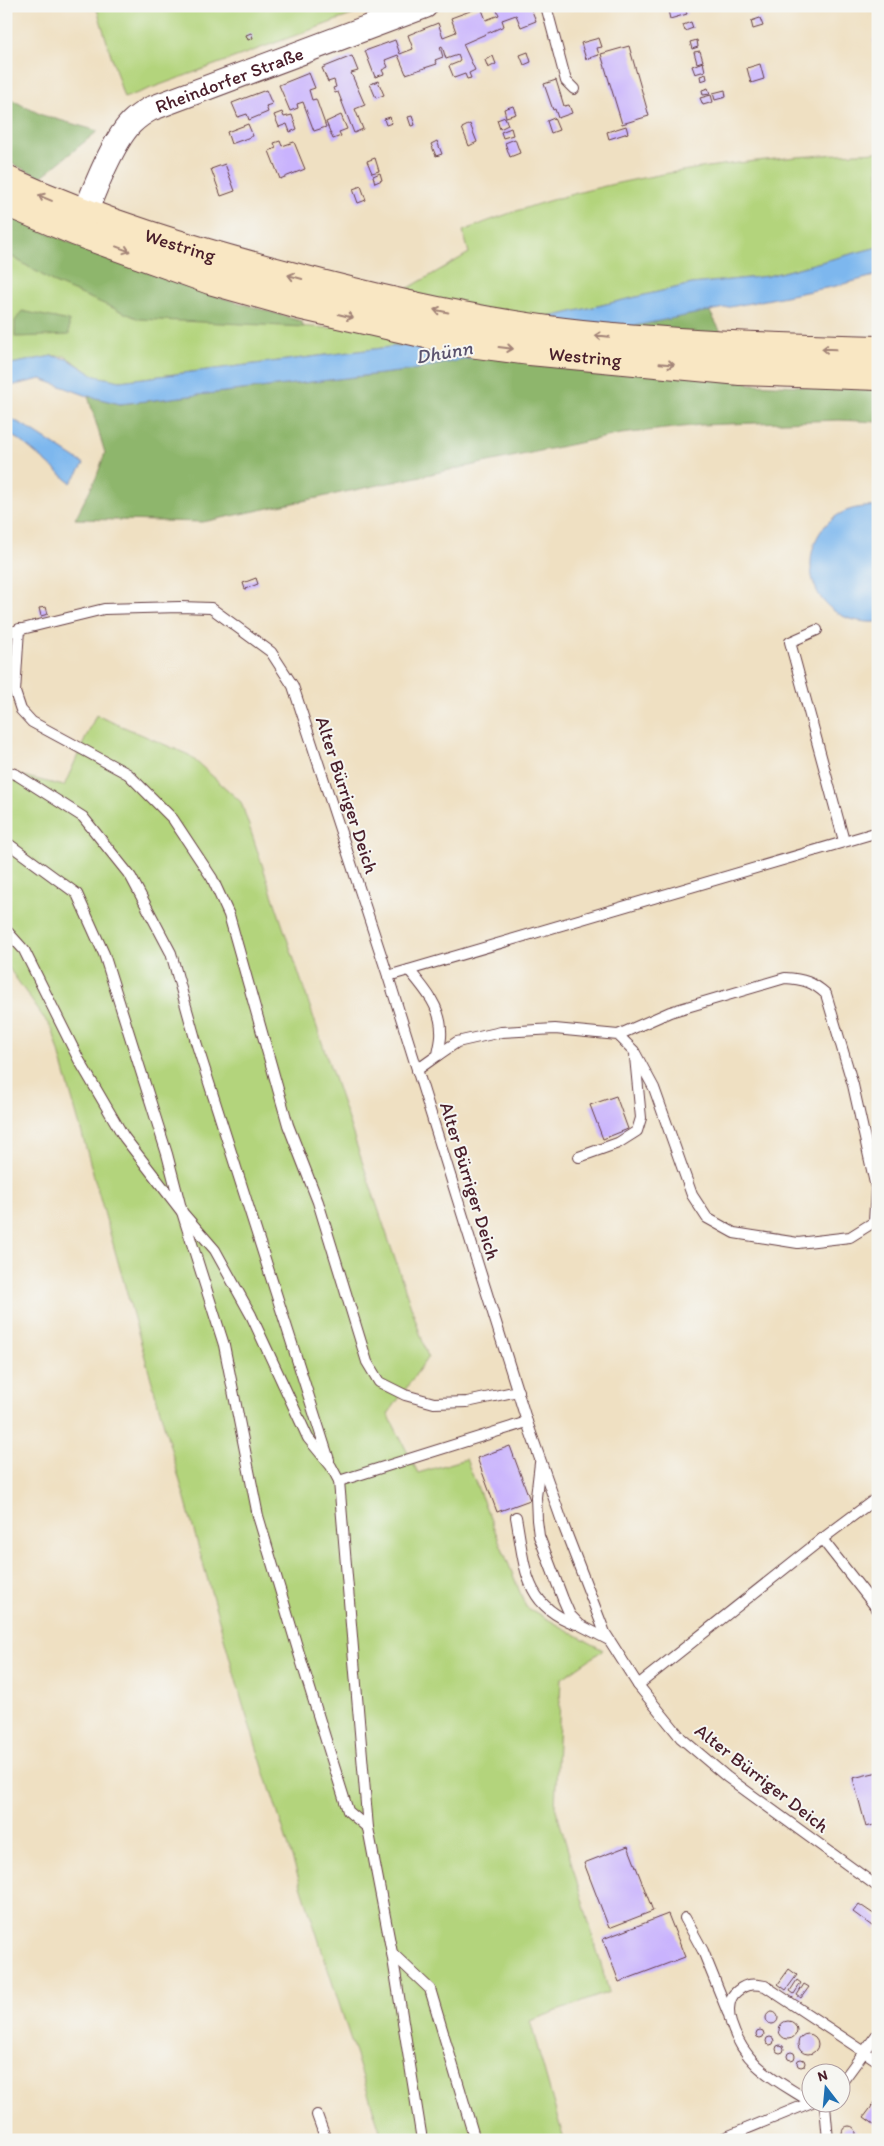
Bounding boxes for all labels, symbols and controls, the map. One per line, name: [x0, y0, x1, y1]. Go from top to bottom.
street label: Rheindorfer Straße: [152, 41, 307, 118]
one-way arrow: [38, 193, 53, 202]
street label: Westring: [142, 223, 219, 267]
one-way arrow: [114, 245, 130, 254]
one-way arrow: [287, 272, 303, 282]
one-way arrow: [434, 306, 450, 315]
one-way arrow: [338, 312, 354, 321]
one-way arrow: [594, 331, 610, 341]
water label: Dhünn: [414, 335, 475, 369]
street label: Westring: [548, 341, 623, 371]
one-way arrow: [497, 343, 513, 353]
one-way arrow: [821, 344, 837, 353]
one-way arrow: [659, 359, 675, 369]
street label: Alter Bürriger Deich: [311, 714, 383, 876]
street label: Alter Bürriger Deich: [435, 1099, 505, 1263]
street label: Alter Bürriger Deich: [690, 1719, 834, 1837]
north arrow: [802, 2064, 852, 2114]
text: N: [816, 2067, 829, 2085]

